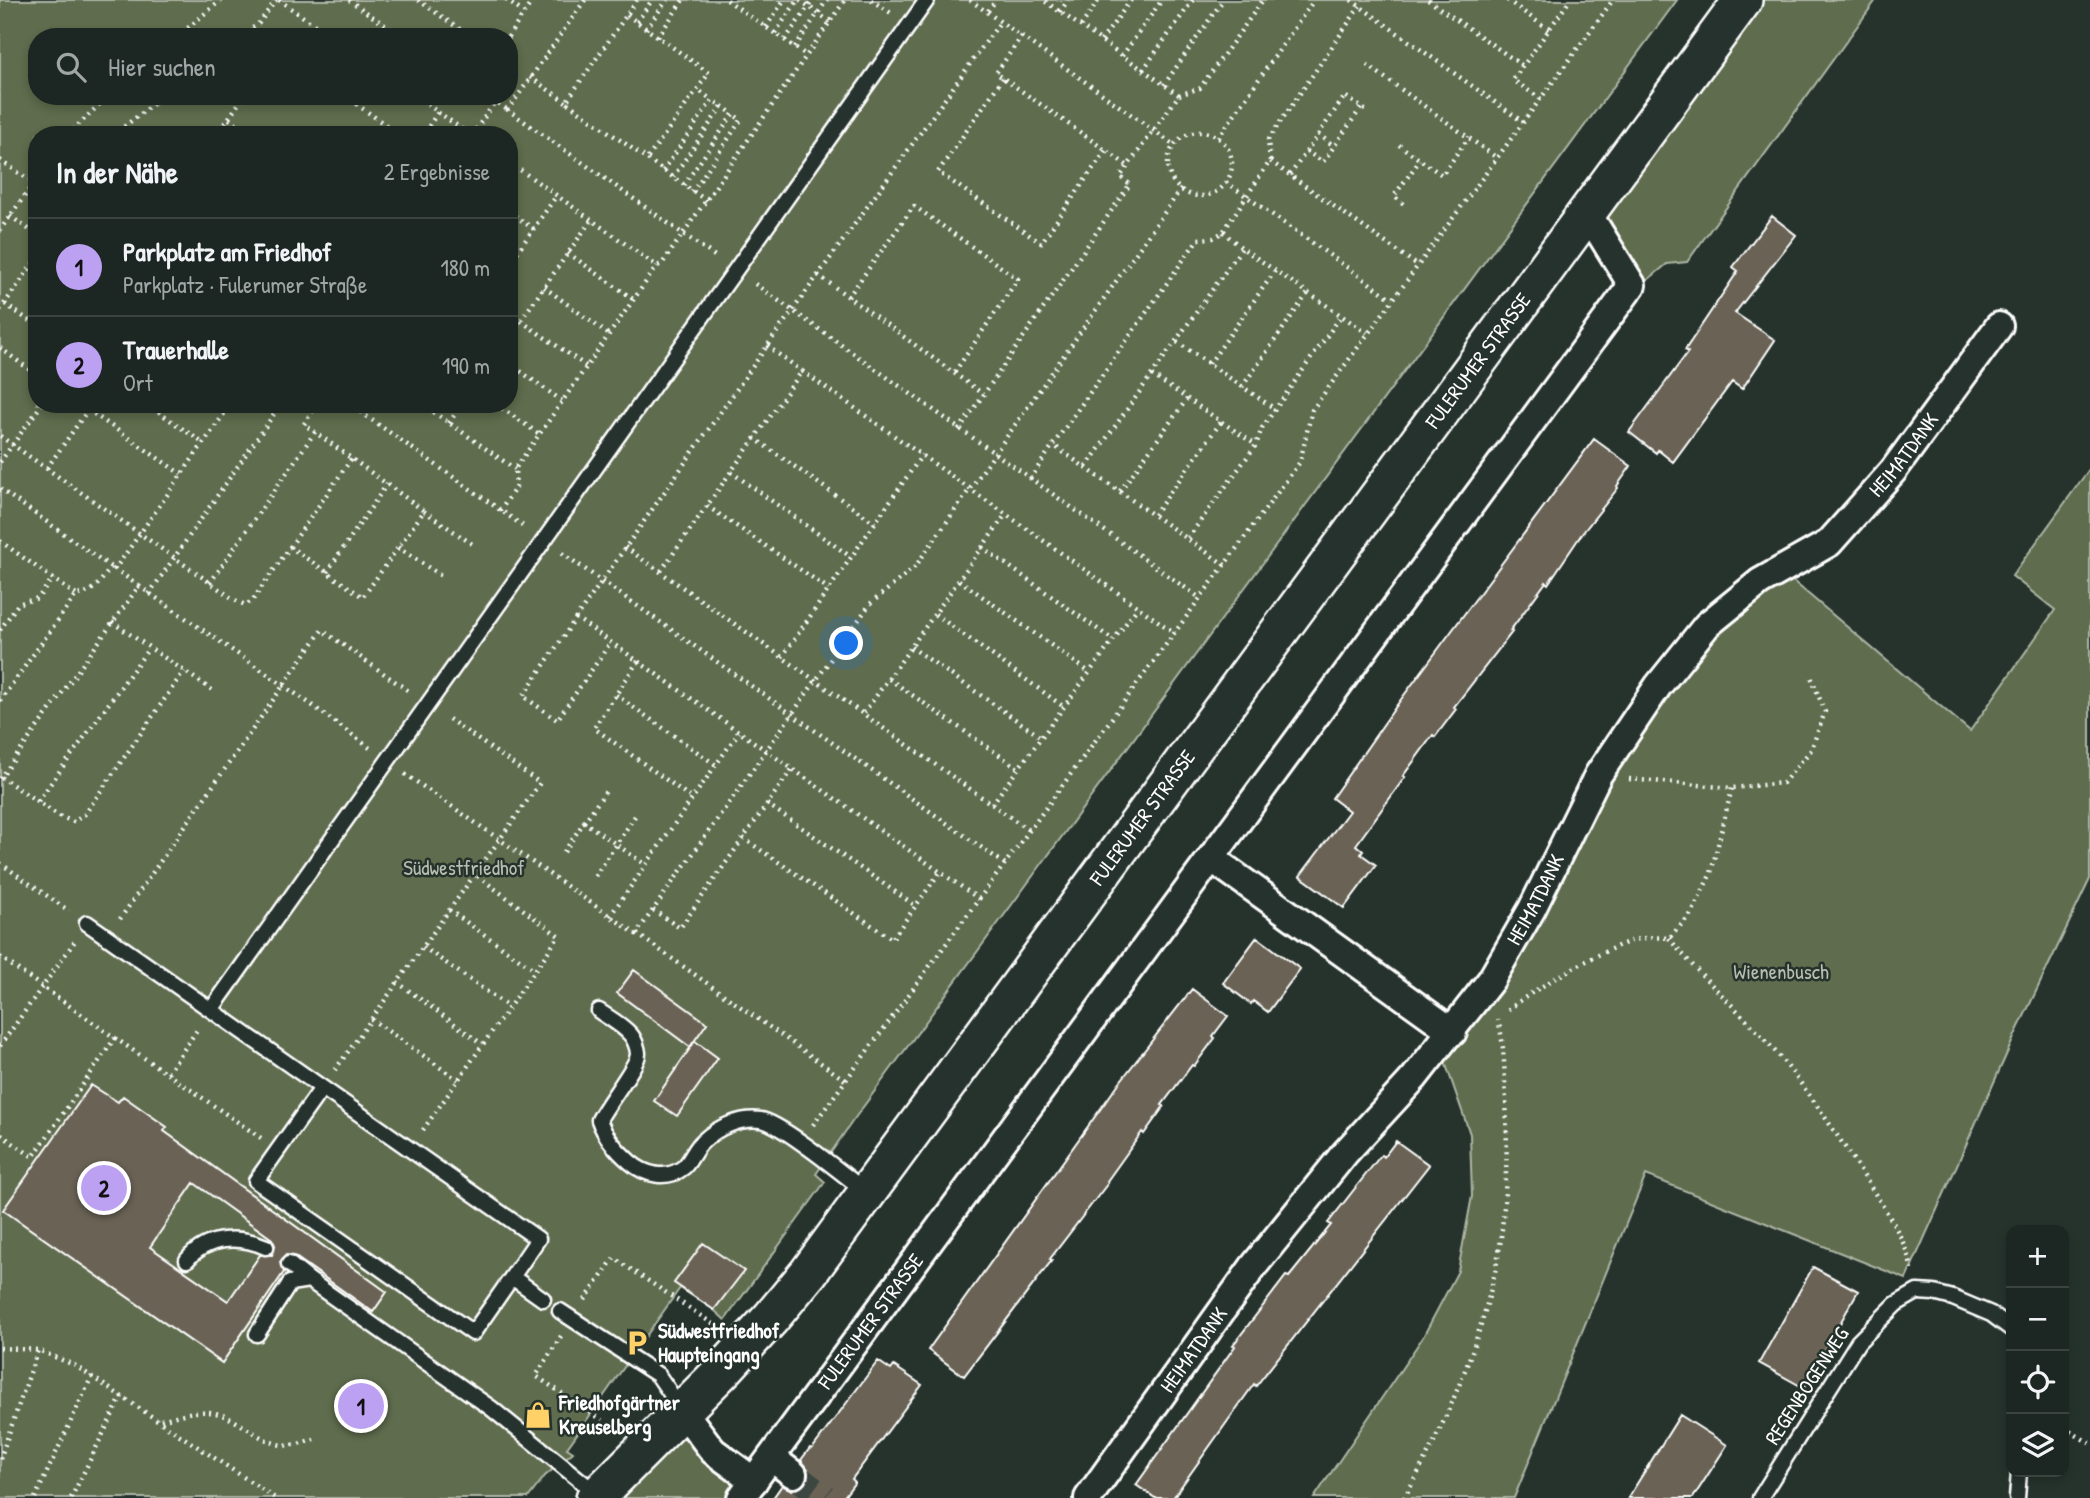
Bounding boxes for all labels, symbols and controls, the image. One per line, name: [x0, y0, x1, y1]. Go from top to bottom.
search box: [28, 28, 518, 105]
icon: search: [52, 48, 90, 86]
text: Hier suchen: [108, 49, 216, 84]
text: In der Nähe: [56, 152, 178, 192]
text: 2 Ergebnisse: [384, 156, 490, 187]
text: Parkplatz am Friedhof: [123, 234, 331, 269]
text: 1: [75, 252, 83, 283]
text: 180 m: [440, 252, 490, 283]
text: Parkplatz · Fulerumer Straße: [123, 269, 367, 300]
street label: FULERUMER STRASSE: [1418, 287, 1537, 435]
text: Trauerhalle: [123, 332, 229, 367]
text: 2: [74, 350, 84, 381]
text: 190 m: [442, 350, 490, 381]
text: Ort: [123, 367, 153, 398]
street label: HEIMATDANK: [1862, 407, 1945, 503]
your location: [829, 626, 863, 660]
street label: FULERUMER STRASSE: [1082, 744, 1202, 892]
street label: HEIMATDANK: [1499, 849, 1571, 950]
park label: Südwestfriedhof: [403, 853, 525, 882]
park label: Wienenbusch: [1733, 957, 1829, 986]
pin: 2: [81, 1162, 127, 1214]
map controls: [2006, 1225, 2069, 1477]
button: +: [2006, 1225, 2069, 1288]
street label: FULERUMER STRASSE: [810, 1247, 930, 1396]
button: −: [2006, 1288, 2069, 1351]
street label: HEIMATDANK: [1153, 1301, 1234, 1398]
place label: Südwestfriedhof Haupteingang: [658, 1316, 780, 1370]
street label: REGENBOGENWEG: [1758, 1321, 1855, 1450]
parking icon: Südwestfriedhof Haupteingang: [622, 1328, 652, 1358]
button: locate: [2006, 1351, 2069, 1414]
pin: 1: [338, 1380, 384, 1432]
place label: Friedhofgärtner Kreuselberg: [558, 1388, 681, 1442]
shop icon: Friedhofgärtner Kreuselberg: [523, 1400, 553, 1430]
button: layers: [2006, 1414, 2069, 1477]

